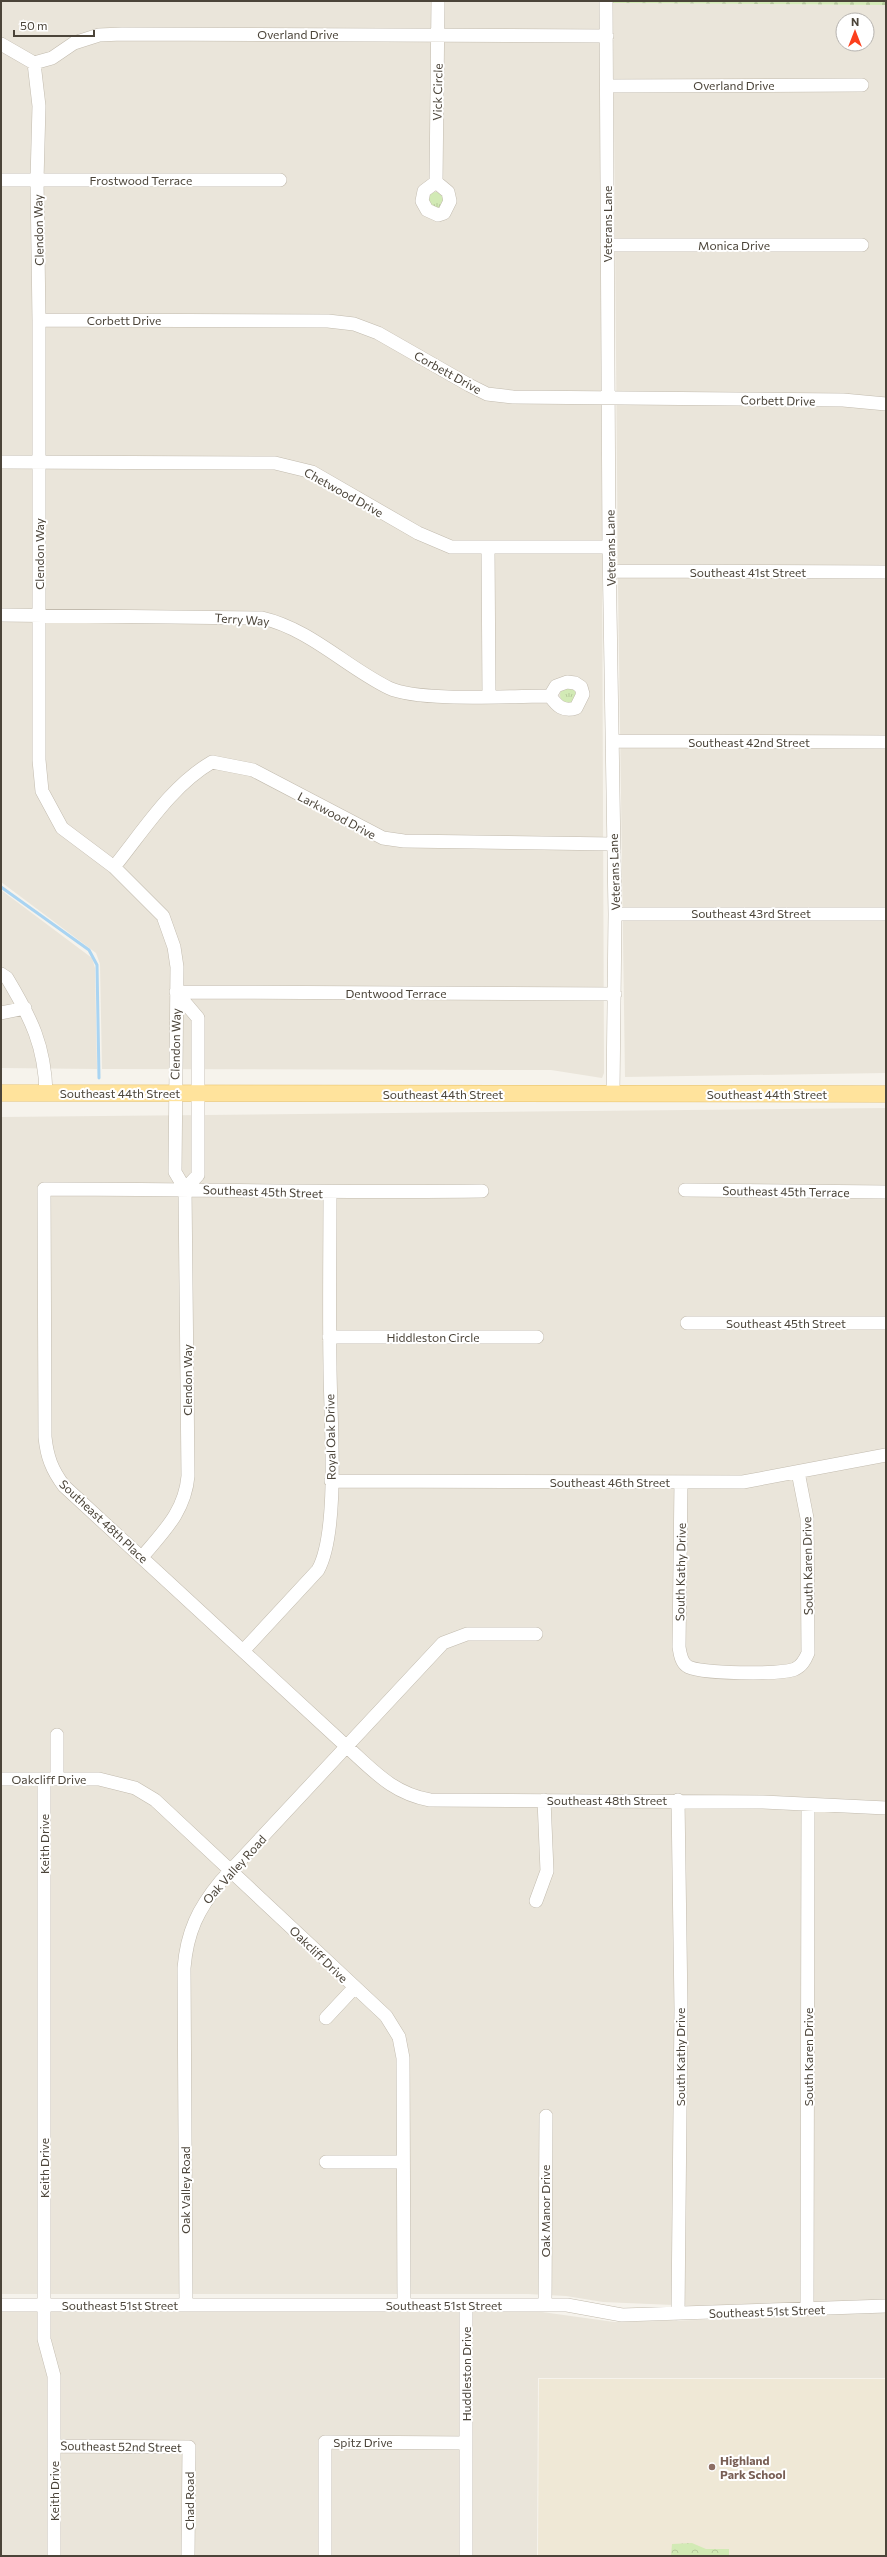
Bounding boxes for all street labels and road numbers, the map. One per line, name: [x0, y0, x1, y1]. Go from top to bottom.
street label: Overland Drive: [257, 27, 339, 41]
street label: Vick Circle: [430, 63, 444, 121]
street label: Overland Drive: [693, 78, 775, 92]
street label: Frostwood Terrace: [90, 173, 192, 187]
street label: Veterans Lane: [600, 186, 614, 262]
street label: Clendon Way: [30, 194, 46, 266]
street label: Monica Drive: [698, 238, 770, 252]
street label: Corbett Drive: [87, 313, 161, 327]
street label: Corbett Drive: [412, 348, 484, 396]
street label: Corbett Drive: [741, 392, 815, 408]
street label: Chetwood Drive: [302, 464, 386, 520]
street label: Veterans Lane: [602, 510, 618, 586]
street label: Clendon Way: [32, 518, 46, 590]
street label: Southeast 41st Street: [690, 565, 806, 579]
street label: Terry Way: [214, 610, 270, 628]
street label: Southeast 42nd Street: [688, 735, 810, 749]
street label: Larkwood Drive: [296, 789, 378, 841]
street label: Veterans Lane: [606, 833, 622, 911]
street label: Southeast 43rd Street: [691, 906, 811, 920]
street label: Dentwood Terrace: [345, 986, 447, 1000]
street label: Clendon Way: [167, 1008, 183, 1080]
street label: Southeast 44th Street: [60, 1086, 180, 1100]
street label: Southeast 44th Street: [383, 1087, 503, 1101]
street label: Southeast 44th Street: [707, 1087, 827, 1101]
street label: Southeast 45th Street: [203, 1182, 323, 1200]
street label: Southeast 45th Terrace: [722, 1183, 850, 1199]
street label: Southeast 45th Street: [726, 1316, 846, 1330]
street label: Hiddleston Circle: [386, 1330, 480, 1344]
street label: Clendon Way: [180, 1344, 194, 1416]
street label: Royal Oak Drive: [322, 1394, 338, 1480]
street label: Southeast 46th Street: [550, 1475, 670, 1489]
street label: Southeast 48th Place: [57, 1476, 151, 1566]
street label: South Karen Drive: [799, 1517, 815, 1615]
street label: South Kathy Drive: [672, 1523, 688, 1621]
street label: Oakcliff Drive: [12, 1772, 86, 1786]
street label: Southeast 48th Street: [547, 1793, 667, 1807]
street label: Keith Drive: [37, 1814, 51, 1874]
street label: Oak Valley Road: [199, 1832, 269, 1906]
street label: Oakcliff Drive: [287, 1923, 351, 1985]
street label: South Kathy Drive: [673, 2008, 687, 2106]
street label: South Karen Drive: [801, 2008, 815, 2106]
street label: Keith Drive: [37, 2138, 51, 2198]
street label: Oak Valley Road: [178, 2146, 192, 2234]
street label: Oak Manor Drive: [538, 2165, 552, 2257]
street label: Southeast 51st Street: [62, 2298, 178, 2312]
street label: Southeast 51st Street: [386, 2298, 502, 2312]
street label: Southeast 51st Street: [709, 2302, 826, 2320]
street label: Huddleston Drive: [459, 2327, 473, 2421]
street label: Spitz Drive: [333, 2435, 393, 2449]
street label: Southeast 52nd Street: [60, 2438, 182, 2454]
street label: Keith Drive: [47, 2461, 61, 2521]
street label: Chad Road: [182, 2472, 196, 2530]

